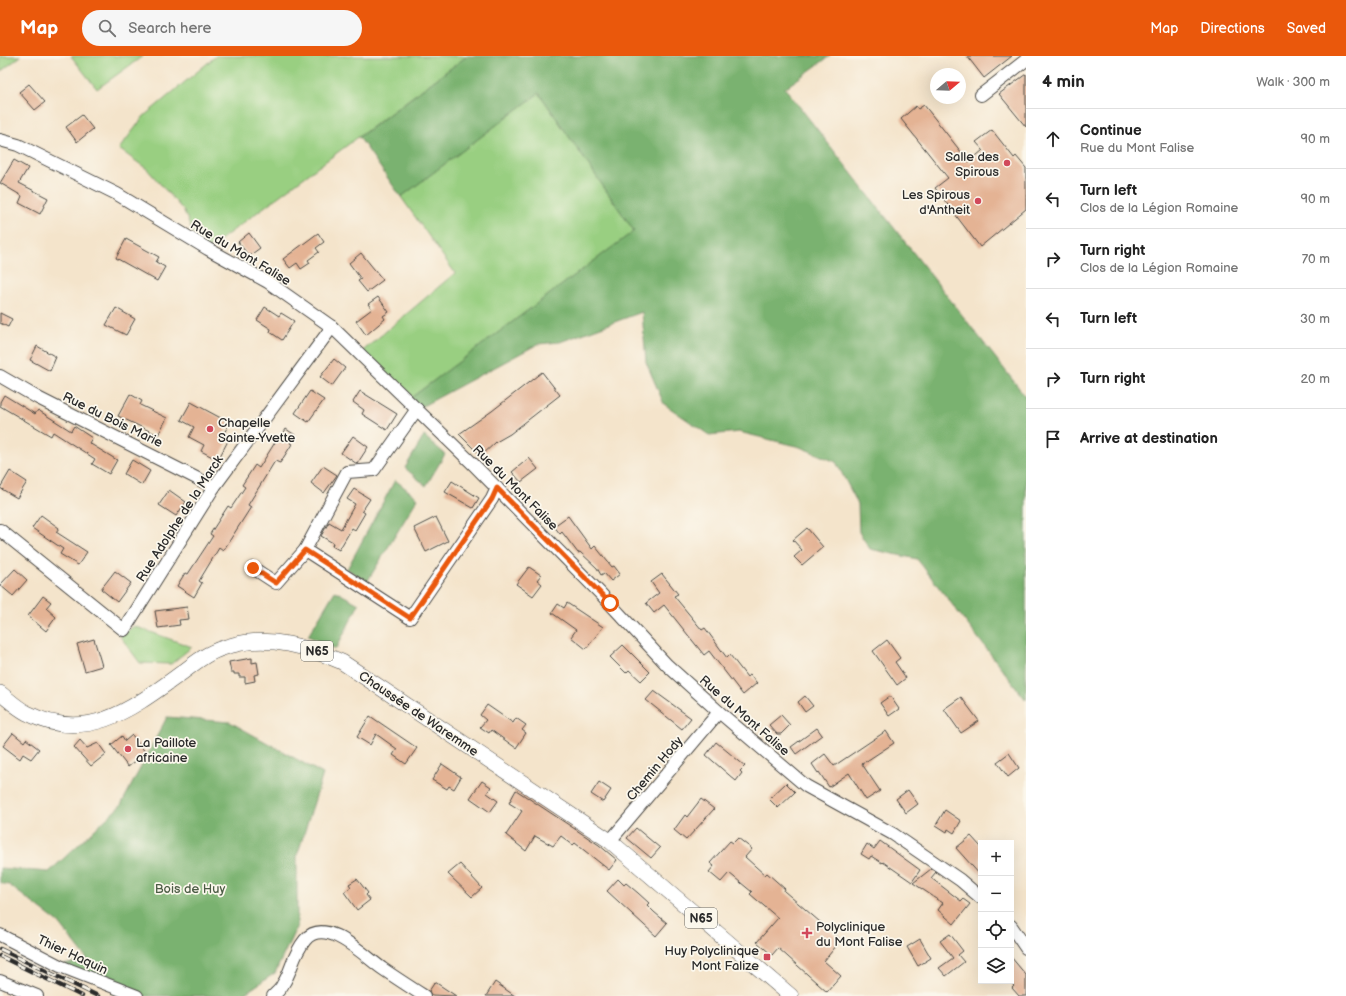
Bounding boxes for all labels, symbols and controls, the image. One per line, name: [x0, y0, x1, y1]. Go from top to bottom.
search box: [82, 10, 362, 46]
text: Map: [20, 17, 58, 40]
icon: search: [96, 17, 118, 39]
text: Search here: [128, 19, 211, 38]
text: Map: [1150, 20, 1178, 37]
text: Directions: [1200, 20, 1265, 37]
text: Saved: [1287, 20, 1326, 37]
north arrow: [930, 68, 966, 104]
text: 4 min: [1042, 72, 1085, 92]
text: Walk · 300 m: [1256, 74, 1330, 90]
text: Continue: [1080, 121, 1142, 140]
icon: ahead: [1042, 128, 1064, 150]
text: 90 m: [1301, 131, 1330, 147]
text: Rue du Mont Falise: [1080, 140, 1194, 156]
place label: Salle des Spirous: [945, 149, 1000, 180]
marker: Salle des Spirous: [1002, 158, 1012, 168]
text: Turn left: [1080, 181, 1137, 200]
place label: Les Spirous d'Antheit: [902, 187, 971, 218]
icon: left: [1042, 188, 1064, 210]
text: 90 m: [1301, 191, 1330, 207]
marker: Les Spirous d'Antheit: [973, 196, 983, 206]
text: Clos de la Légion Romaine: [1080, 200, 1238, 216]
street label: Rue du Mont Falise: [187, 217, 294, 289]
text: Turn right: [1080, 241, 1145, 260]
icon: right: [1042, 248, 1064, 270]
text: 70 m: [1302, 251, 1330, 267]
text: Clos de la Légion Romaine: [1080, 260, 1238, 276]
icon: left: [1042, 308, 1064, 330]
text: Turn left: [1080, 309, 1137, 328]
text: 30 m: [1300, 311, 1330, 327]
icon: right: [1042, 368, 1064, 390]
text: Turn right: [1080, 369, 1145, 388]
text: 20 m: [1300, 371, 1330, 387]
street label: Rue du Bois Marie: [60, 389, 165, 451]
place label: Chapelle Sainte-Yvette: [218, 415, 295, 446]
marker: Chapelle Sainte-Yvette: [205, 424, 215, 434]
icon: arrive: [1042, 428, 1064, 450]
text: Arrive at destination: [1080, 429, 1218, 448]
street label: Rue du Mont Falise: [469, 442, 562, 534]
street label: Rue Adolphe de la Marck: [133, 452, 227, 585]
route end: [244, 559, 262, 577]
route start: [601, 594, 619, 612]
road number: N65: [301, 641, 333, 661]
street label: Chaussée de Waremme: [356, 668, 482, 760]
street label: Rue du Mont Falise: [696, 672, 793, 759]
street label: Chemin Hody: [623, 733, 686, 804]
place label: La Paillote africaine: [136, 735, 197, 766]
marker: La Paillote africaine: [123, 744, 133, 754]
map controls: [978, 840, 1014, 984]
button: +: [978, 840, 1014, 876]
button: −: [978, 876, 1014, 912]
park label: Bois de Huy: [155, 881, 225, 897]
road number: N65: [685, 908, 717, 928]
button: locate: [978, 912, 1014, 948]
place label: Polyclinique du Mont Falise: [816, 919, 903, 950]
marker: Polyclinique du Mont Falise: [801, 927, 813, 939]
street label: Thier Haquin: [35, 932, 110, 978]
place label: Huy Polyclinique Mont Falize: [664, 943, 759, 974]
button: layers: [978, 948, 1014, 984]
marker: Huy Polyclinique Mont Falize: [762, 952, 772, 962]

